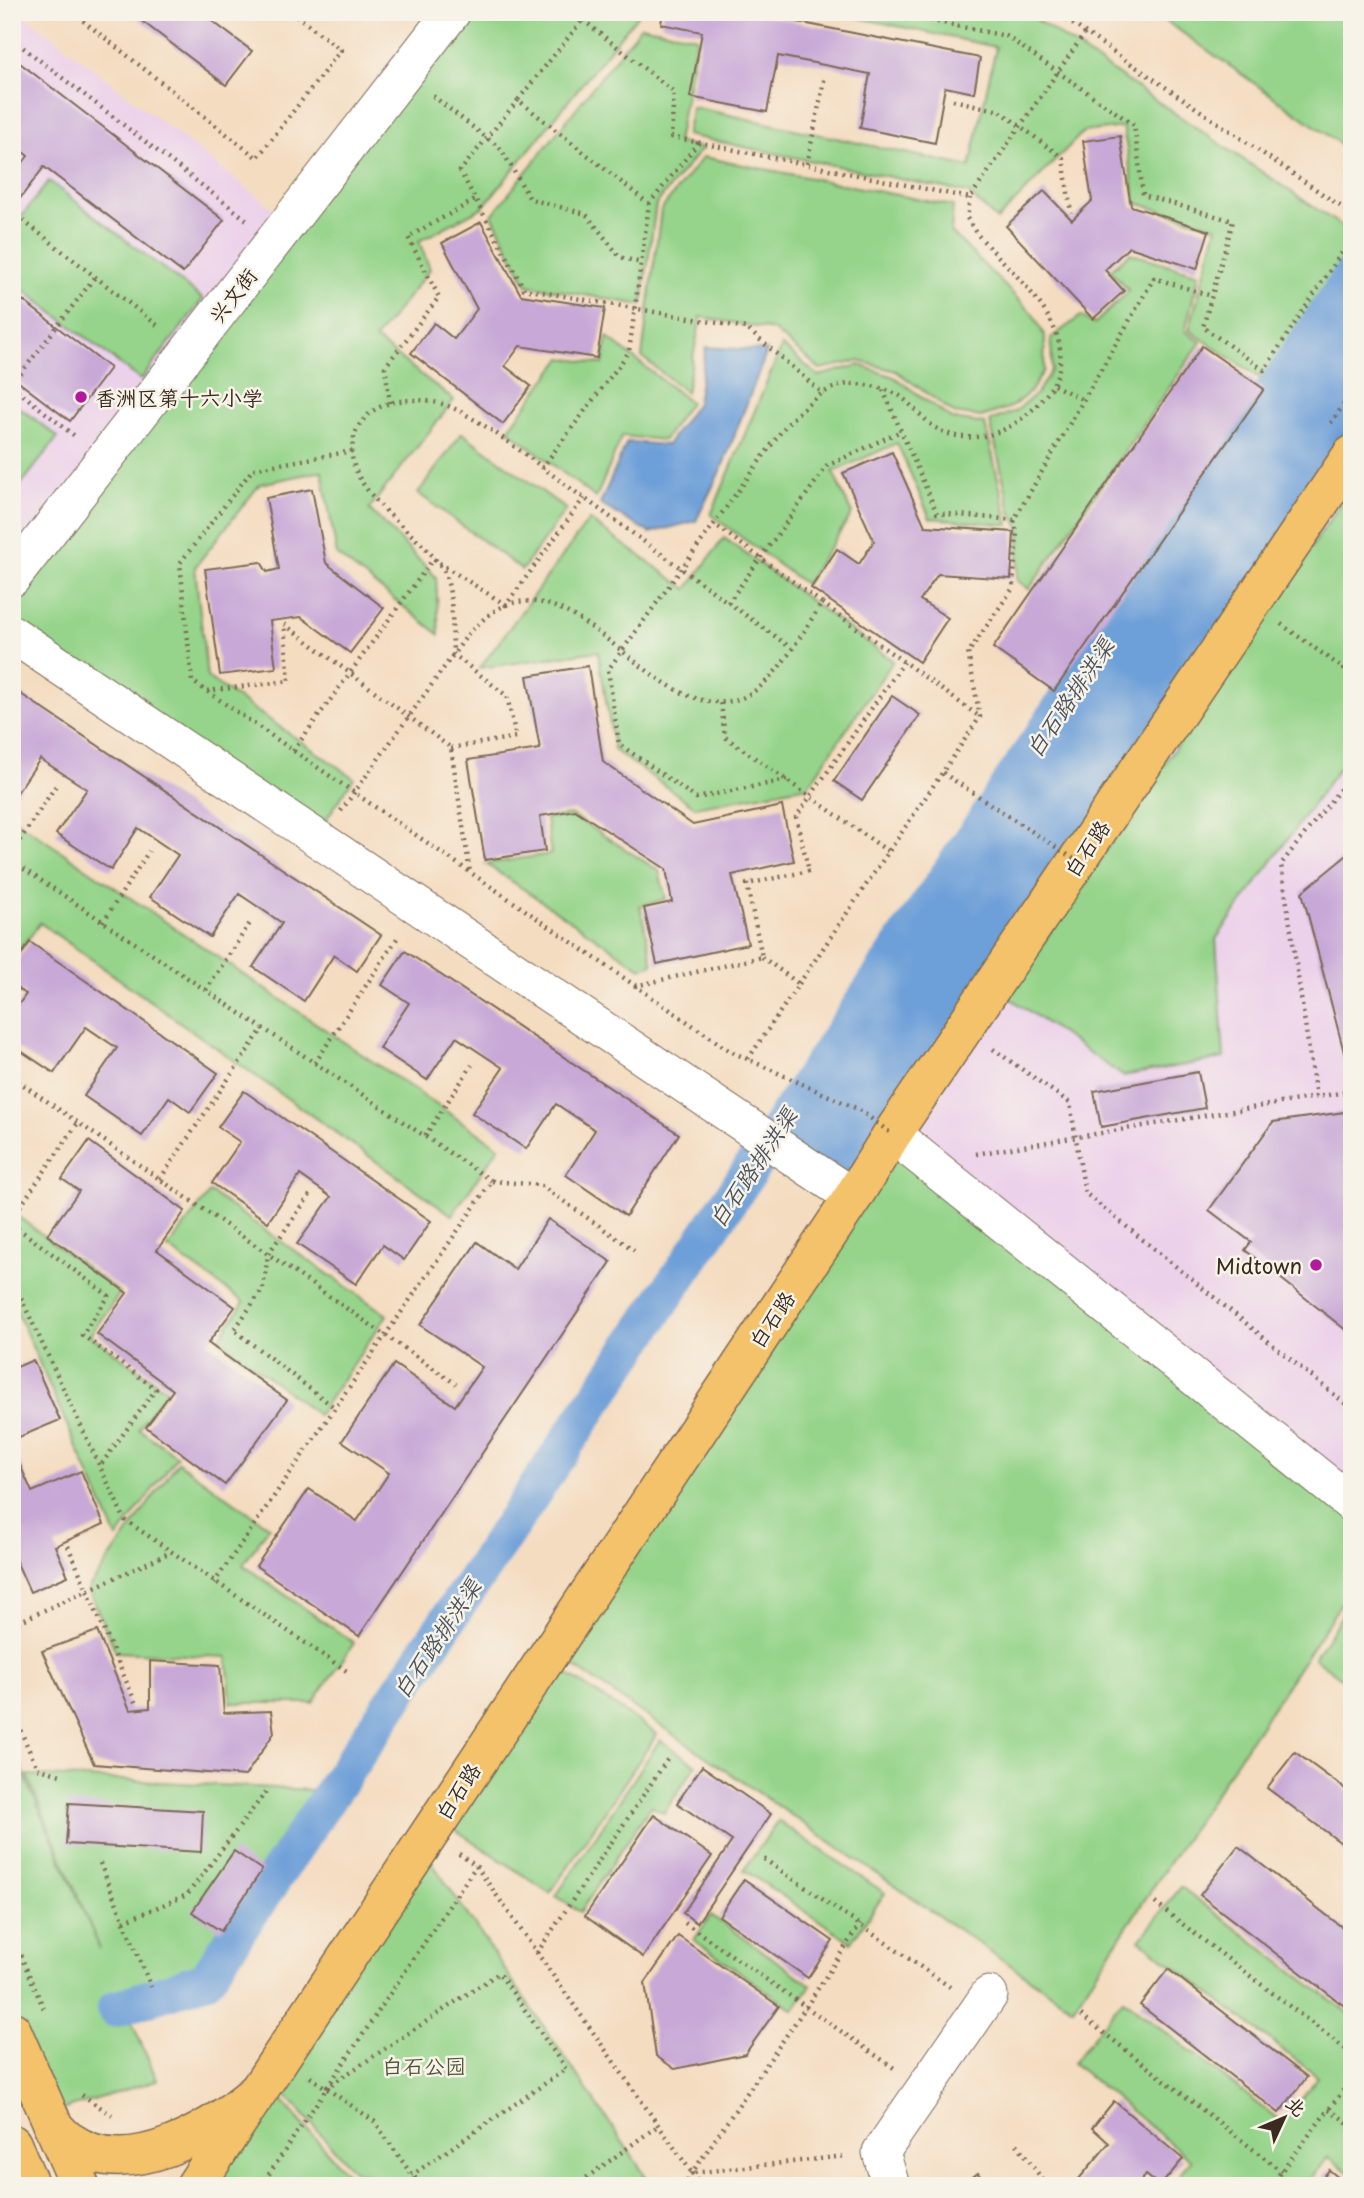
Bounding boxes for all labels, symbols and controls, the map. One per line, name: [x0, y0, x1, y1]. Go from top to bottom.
street label: 兴文街: [200, 260, 264, 330]
place label: 香洲区第十六小学: [95, 381, 263, 413]
marker: 香洲区第十六小学: [73, 389, 89, 405]
water label: 白石路排洪渠: [1016, 628, 1123, 764]
street label: 白石路: [1055, 813, 1117, 883]
water label: 白石路排洪渠: [699, 1098, 806, 1234]
place label: Midtown: [1216, 1249, 1302, 1281]
marker: Midtown: [1308, 1257, 1324, 1273]
street label: 白石路: [740, 1284, 802, 1354]
water label: 白石路排洪渠: [383, 1569, 490, 1705]
street label: 白石路: [426, 1756, 488, 1826]
park label: 白石公园: [382, 2049, 466, 2081]
north arrow: [1248, 2082, 1318, 2152]
text: 北: [1280, 2089, 1314, 2122]

